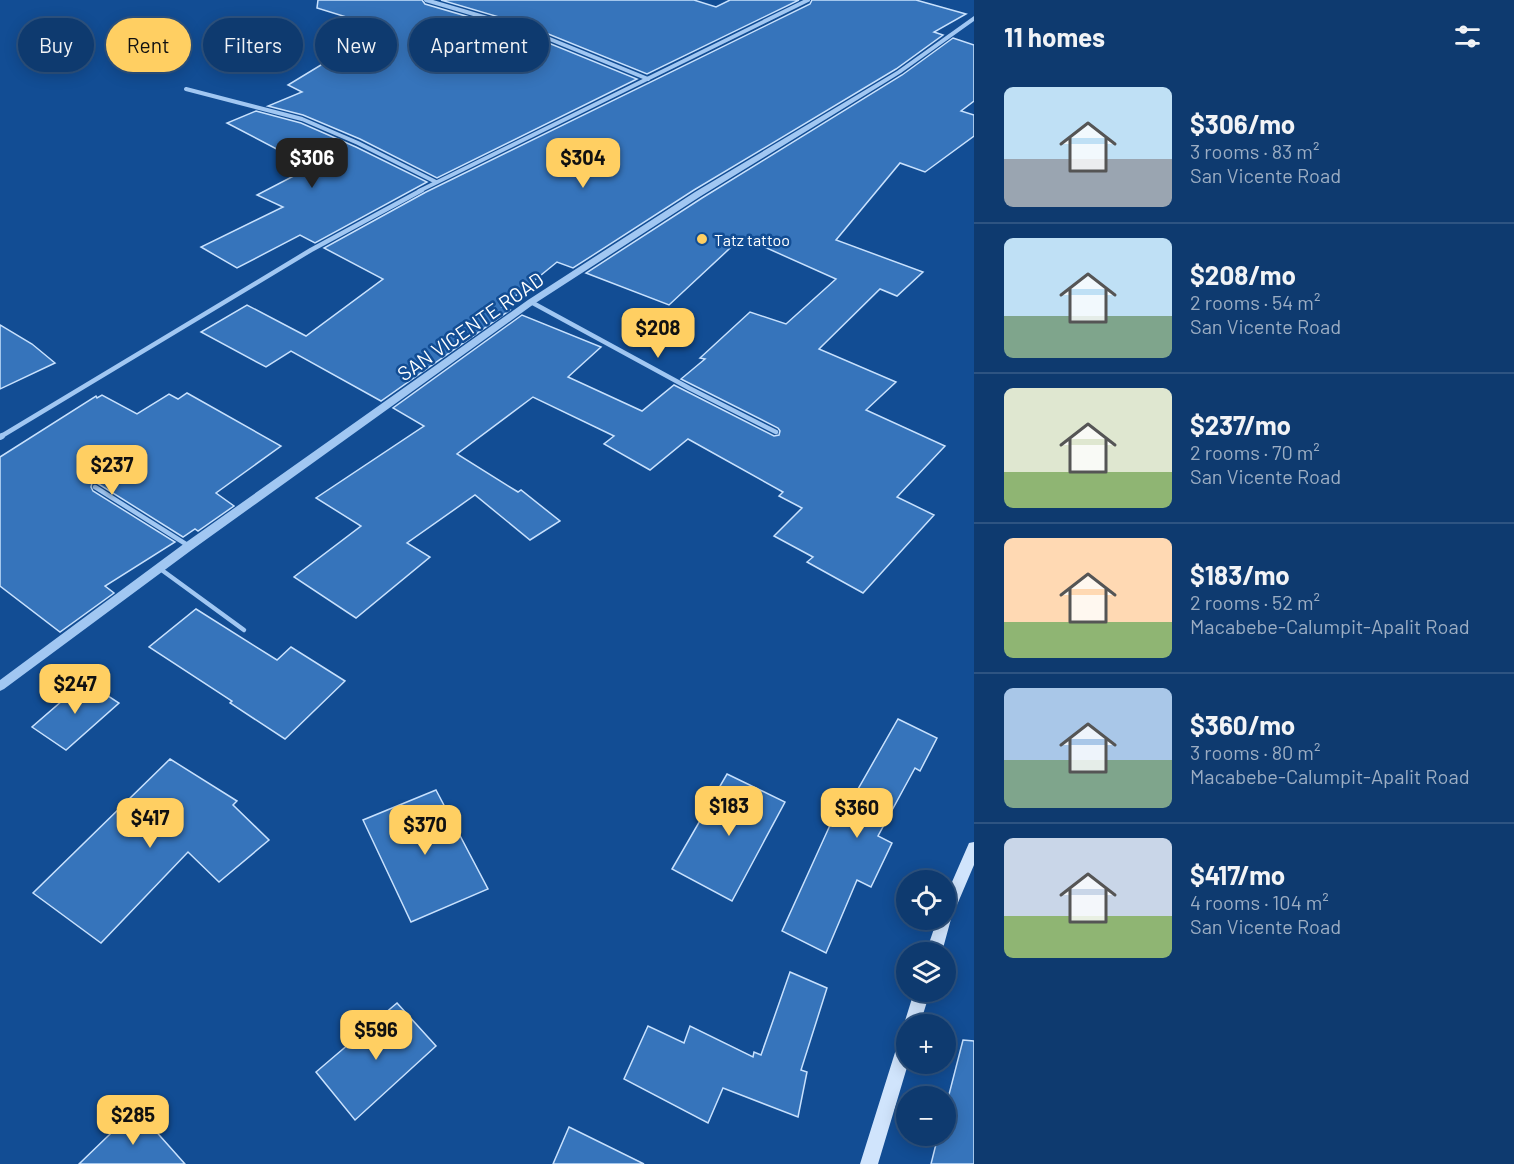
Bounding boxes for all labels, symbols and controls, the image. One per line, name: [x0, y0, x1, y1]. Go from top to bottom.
chip: Buy: [18, 18, 94, 72]
chip: Rent: [106, 18, 191, 72]
chip: Filters: [203, 18, 303, 72]
chip: New: [315, 18, 397, 72]
chip: Apartment: [409, 18, 549, 72]
icon: filters: [1451, 20, 1484, 53]
text: 11 homes: [1004, 21, 1105, 52]
text: $306/mo: [1190, 108, 1295, 139]
icon: home: [1052, 111, 1124, 183]
pin: $306: [276, 138, 348, 189]
pin: $304: [547, 138, 619, 189]
text: 3 rooms · 83 m²: [1190, 139, 1319, 163]
text: $306: [290, 145, 334, 169]
text: $304: [560, 145, 606, 169]
text: San Vicente Road: [1190, 163, 1341, 187]
place label: Tatz tattoo: [714, 230, 790, 249]
marker: Tatz tattoo: [695, 232, 709, 246]
text: $208/mo: [1190, 259, 1296, 290]
icon: home: [1052, 262, 1124, 334]
street label: SAN VICENTE ROAD: [392, 267, 548, 385]
text: 2 rooms · 54 m²: [1190, 290, 1320, 314]
pin: $208: [622, 308, 694, 359]
text: San Vicente Road: [1190, 314, 1341, 338]
text: $208: [636, 315, 680, 339]
text: $237/mo: [1190, 409, 1291, 440]
icon: home: [1052, 412, 1124, 484]
text: 2 rooms · 70 m²: [1190, 440, 1320, 464]
pin: $237: [76, 445, 148, 496]
text: $237: [90, 452, 134, 476]
text: San Vicente Road: [1190, 464, 1341, 488]
text: $183/mo: [1190, 559, 1290, 590]
icon: home: [1052, 562, 1124, 634]
text: 2 rooms · 52 m²: [1190, 590, 1320, 614]
text: Macabebe-Calumpit-Apalit Road: [1190, 614, 1470, 638]
pin: $247: [39, 664, 111, 715]
text: $247: [53, 671, 97, 695]
text: $360/mo: [1190, 709, 1295, 740]
icon: home: [1052, 712, 1124, 784]
text: 3 rooms · 80 m²: [1190, 740, 1320, 764]
text: Macabebe-Calumpit-Apalit Road: [1190, 764, 1470, 788]
pin: $183: [693, 786, 765, 837]
pin: $360: [821, 788, 893, 839]
text: $183: [709, 793, 749, 817]
text: $360: [835, 795, 879, 819]
pin: $417: [114, 798, 186, 849]
text: $417: [131, 805, 169, 829]
pin: $370: [389, 805, 461, 856]
text: $370: [403, 812, 447, 836]
text: $417/mo: [1190, 859, 1285, 890]
icon: home: [1052, 862, 1124, 934]
map controls: [896, 870, 956, 1146]
button: locate: [896, 870, 956, 930]
text: 4 rooms · 104 m²: [1190, 890, 1329, 914]
text: San Vicente Road: [1190, 914, 1341, 938]
button: layers: [896, 942, 956, 1002]
pin: $596: [340, 1010, 412, 1061]
button: +: [896, 1014, 956, 1074]
text: $596: [354, 1017, 398, 1041]
button: −: [896, 1086, 956, 1146]
pin: $285: [97, 1095, 169, 1146]
text: $285: [111, 1102, 155, 1126]

